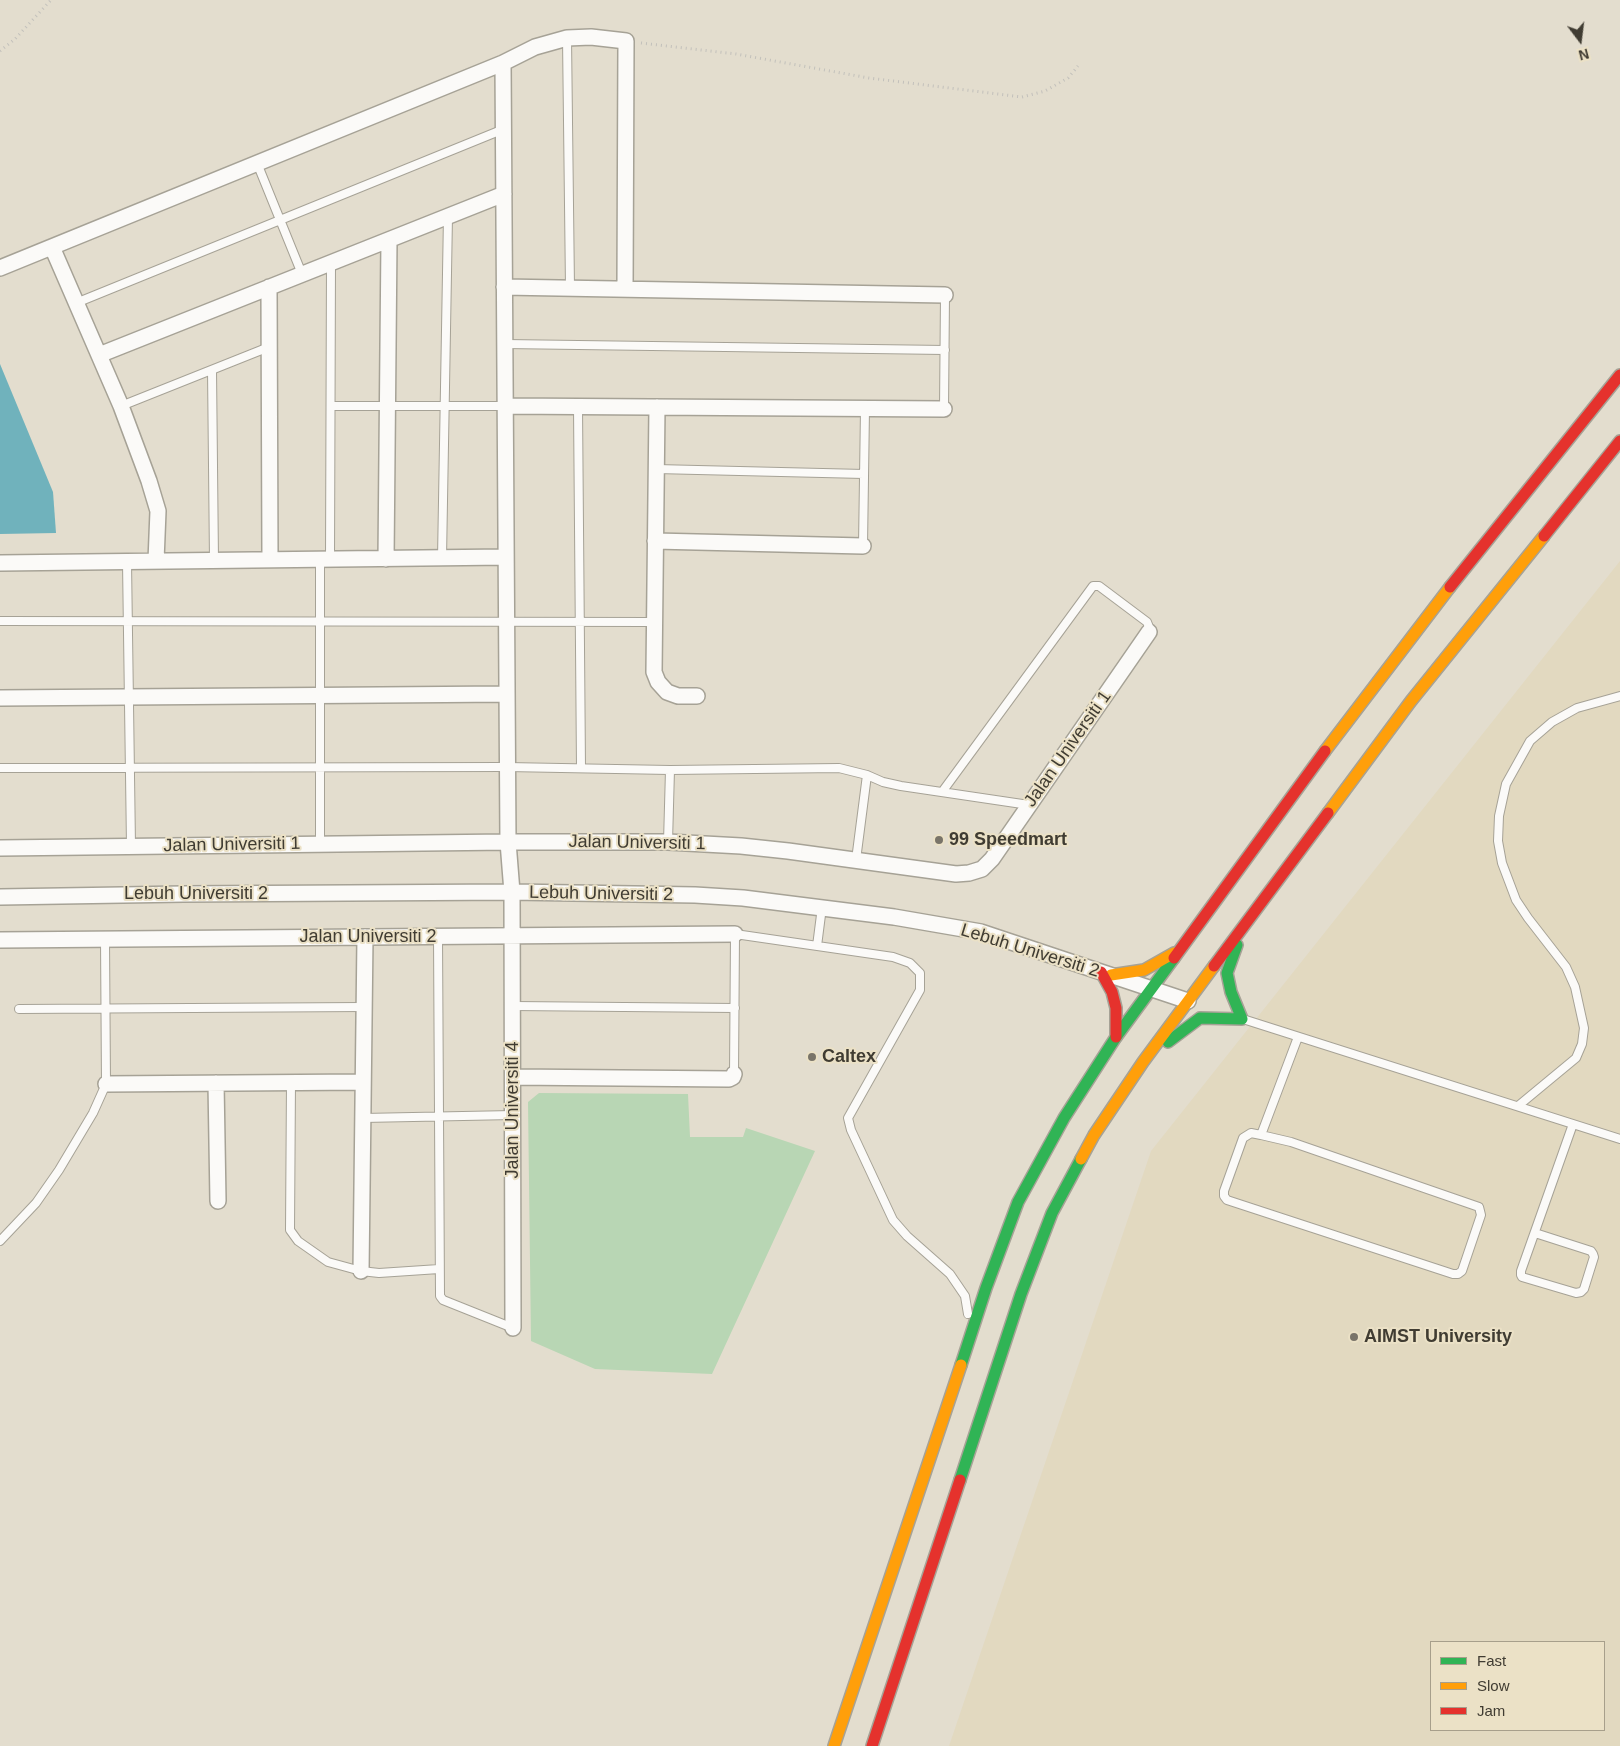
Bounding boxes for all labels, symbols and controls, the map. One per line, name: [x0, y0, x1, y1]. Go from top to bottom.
north arrow: [1555, 15, 1605, 65]
text: N: [1577, 45, 1591, 64]
street label: Jalan Universiti 1: [1020, 687, 1116, 811]
place label: 99 Speedmart: [949, 829, 1067, 851]
street label: Jalan Universiti 1: [568, 831, 706, 855]
street label: Jalan Universiti 1: [163, 833, 301, 857]
marker: 99 Speedmart: [933, 834, 945, 846]
street label: Lebuh Universiti 2: [529, 882, 673, 906]
street label: Lebuh Universiti 2: [124, 883, 268, 905]
street label: Lebuh Universiti 2: [958, 920, 1102, 982]
street label: Jalan Universiti 2: [299, 926, 437, 948]
street label: Jalan Universiti 4: [502, 1041, 524, 1179]
place label: Caltex: [822, 1046, 876, 1068]
marker: Caltex: [806, 1051, 818, 1063]
place label: AIMST University: [1364, 1326, 1512, 1348]
marker: AIMST University: [1348, 1331, 1360, 1343]
legend: [1430, 1641, 1605, 1731]
text: Fast: [1477, 1652, 1506, 1669]
text: Slow: [1477, 1677, 1510, 1694]
text: Jam: [1477, 1702, 1505, 1719]

